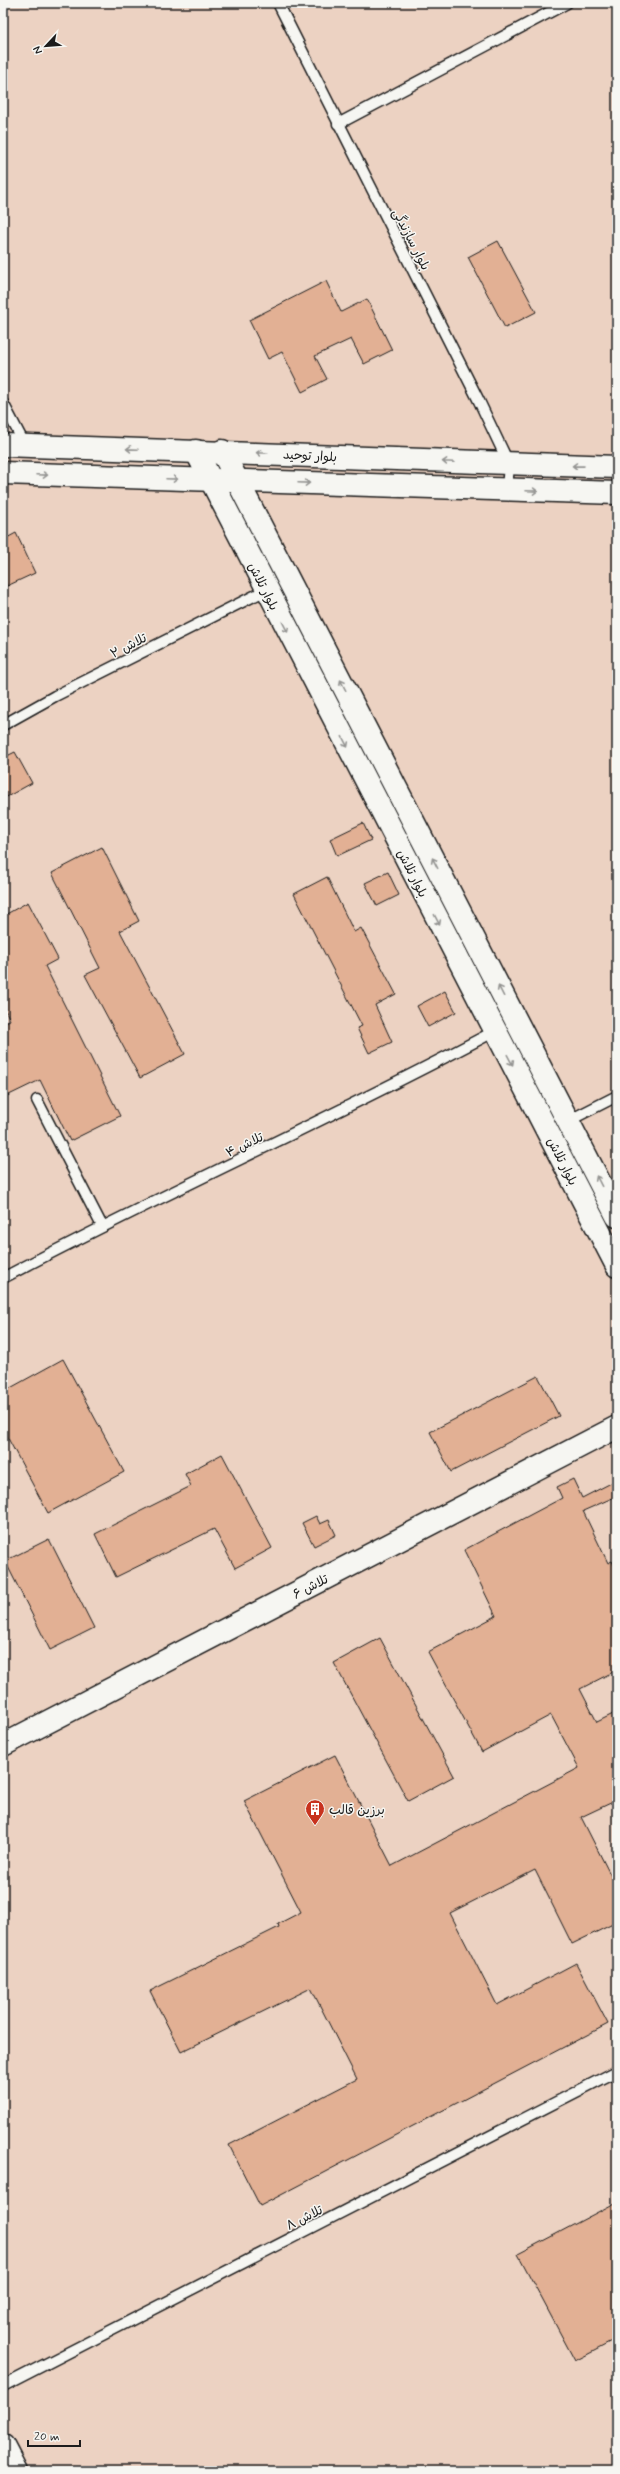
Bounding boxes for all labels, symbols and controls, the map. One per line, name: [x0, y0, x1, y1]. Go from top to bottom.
north arrow: [26, 26, 66, 66]
text: N: [30, 44, 46, 56]
street label: بلوار سازندگی: [388, 206, 433, 273]
one-way arrow: [126, 445, 139, 453]
street label: بلوار توحید: [282, 447, 337, 466]
one-way arrow: [256, 450, 269, 457]
one-way arrow: [442, 458, 455, 465]
one-way arrow: [572, 462, 585, 470]
one-way arrow: [35, 471, 48, 478]
one-way arrow: [165, 475, 178, 483]
one-way arrow: [297, 479, 310, 487]
one-way arrow: [525, 487, 538, 495]
street label: بلوار تلاش: [243, 560, 282, 614]
one-way arrow: [282, 620, 290, 632]
street label: تلاش ۲: [108, 630, 150, 663]
one-way arrow: [339, 679, 346, 691]
one-way arrow: [342, 736, 350, 748]
street label: بلوار تلاش: [392, 847, 431, 901]
one-way arrow: [431, 857, 438, 869]
one-way arrow: [434, 913, 442, 925]
one-way arrow: [497, 985, 504, 997]
one-way arrow: [507, 1054, 515, 1066]
street label: تلاش ۴: [223, 1129, 266, 1162]
street label: بلوار تلاش: [542, 1135, 581, 1189]
one-way arrow: [595, 1175, 602, 1187]
street label: تلاش ۶: [290, 1571, 332, 1604]
building icon: برزین قالب: [304, 1798, 326, 1826]
place label: برزین قالب: [329, 1802, 385, 1819]
street label: تلاش ۸: [283, 2202, 326, 2235]
scale bar: [28, 2422, 80, 2448]
text: 20 m: [34, 2429, 60, 2445]

